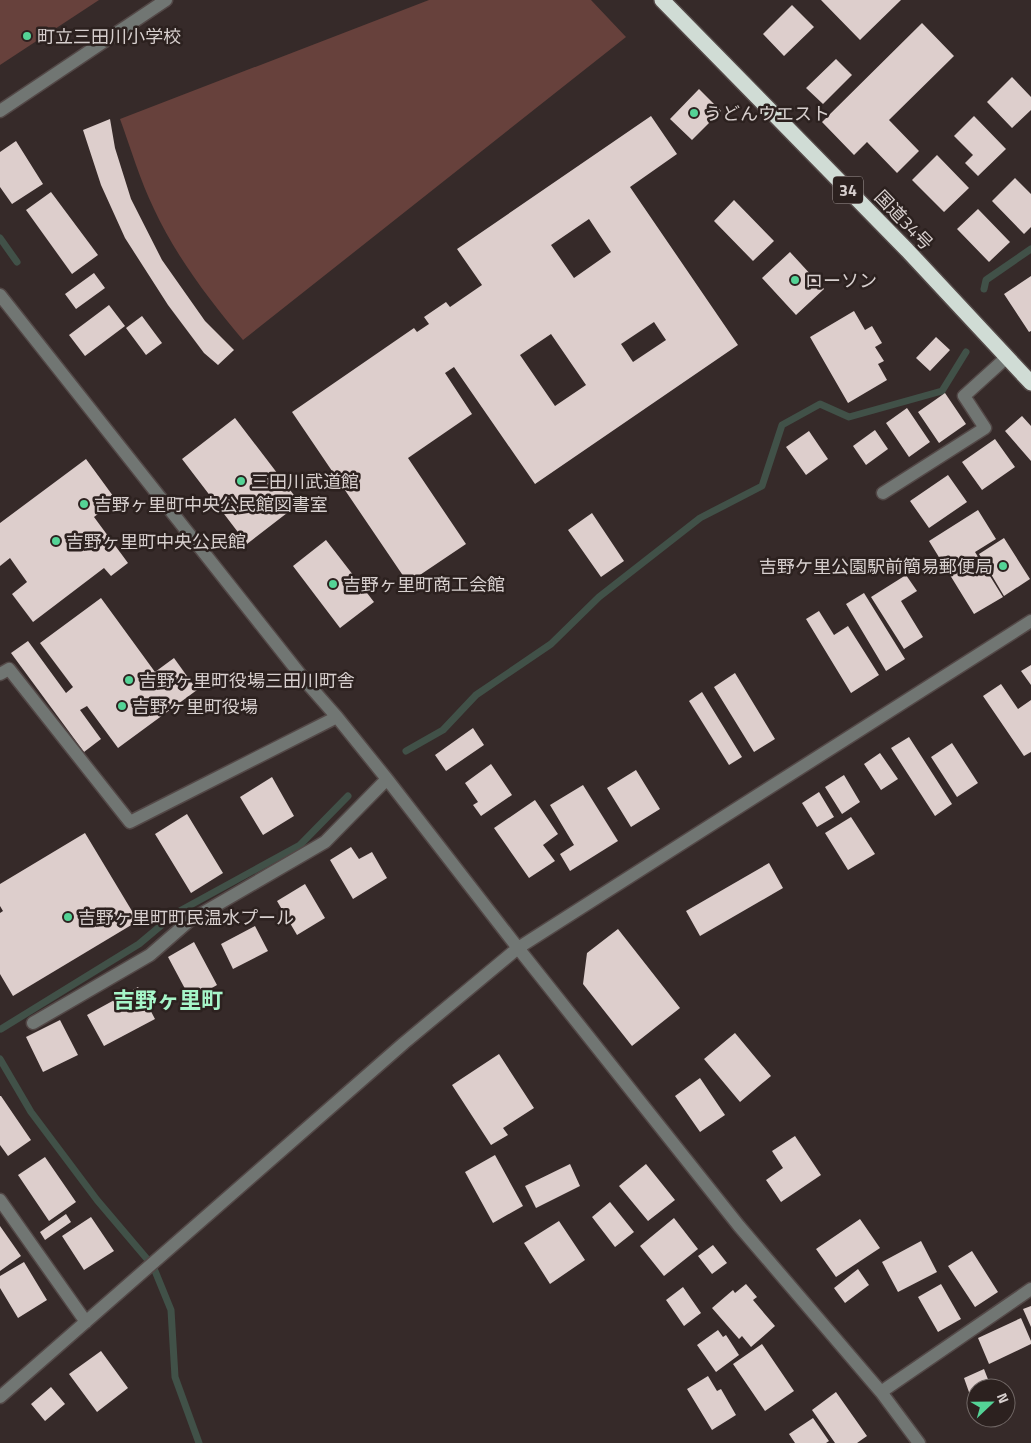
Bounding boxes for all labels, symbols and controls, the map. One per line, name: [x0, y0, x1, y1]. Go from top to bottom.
place label: 町立三田川小学校: [37, 23, 181, 50]
marker: 町立三田川小学校: [21, 30, 33, 42]
place label: うどんウエスト: [704, 100, 830, 127]
marker: うどんウエスト: [688, 107, 700, 119]
road number: 34: [833, 176, 863, 204]
street label: 国道34号: [869, 184, 939, 256]
place label: ローソン: [805, 267, 877, 294]
marker: ローソン: [789, 274, 801, 286]
place label: 三田川武道館: [251, 468, 359, 495]
marker: 三田川武道館: [235, 475, 247, 487]
place label: 吉野ヶ里町中央公民館図書室: [94, 491, 328, 518]
marker: 吉野ヶ里町中央公民館図書室: [78, 498, 90, 510]
place label: 吉野ヶ里町中央公民館: [66, 528, 246, 555]
marker: 吉野ヶ里町中央公民館: [50, 535, 62, 547]
place label: 吉野ケ里公園駅前簡易郵便局: [759, 553, 993, 580]
marker: 吉野ケ里公園駅前簡易郵便局: [997, 560, 1009, 572]
place label: 吉野ヶ里町商工会館: [343, 571, 505, 598]
marker: 吉野ヶ里町商工会館: [327, 578, 339, 590]
place label: 吉野ヶ里町役場三田川町舎: [139, 667, 355, 694]
marker: 吉野ヶ里町役場三田川町舎: [123, 674, 135, 686]
place label: 吉野ヶ里町役場: [132, 693, 258, 720]
marker: 吉野ヶ里町役場: [116, 700, 128, 712]
place label: 吉野ヶ里町町民温水プール: [78, 904, 294, 931]
marker: 吉野ヶ里町町民温水プール: [62, 911, 74, 923]
district label: 吉野ヶ里町: [113, 983, 223, 1017]
north arrow: [966, 1378, 1016, 1428]
text: N: [992, 1390, 1015, 1406]

